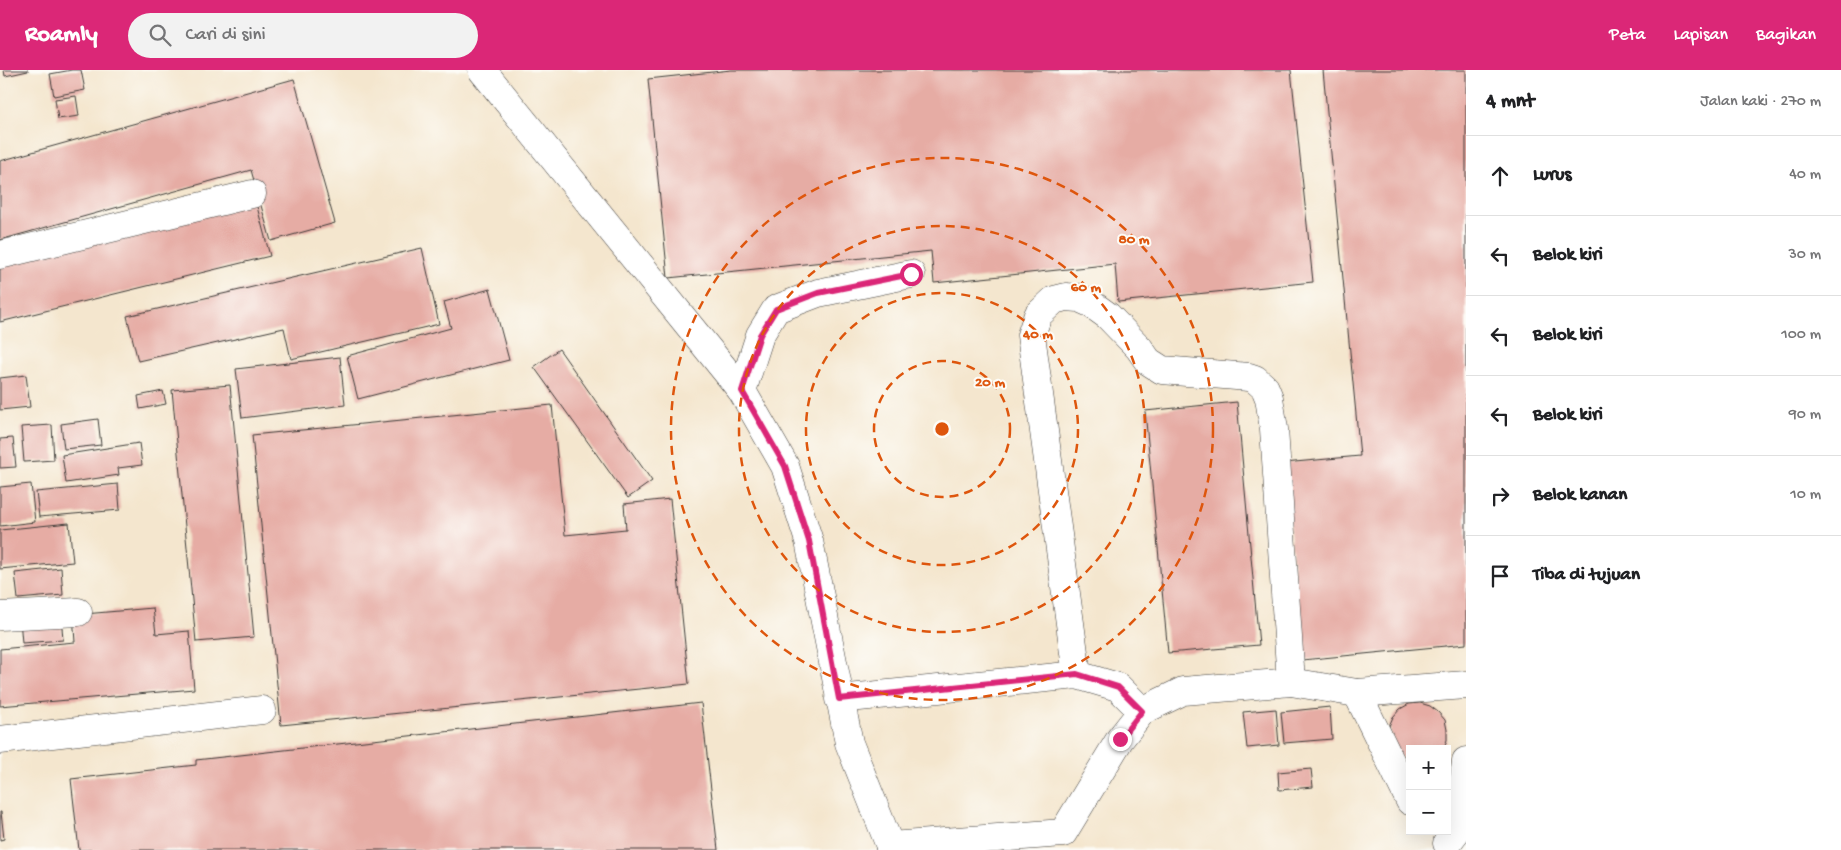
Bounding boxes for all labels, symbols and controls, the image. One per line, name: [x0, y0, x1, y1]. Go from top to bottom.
search box: [128, 13, 478, 58]
text: Roamly: [25, 21, 98, 50]
icon: search: [146, 21, 174, 49]
text: Cari di sini: [186, 24, 266, 47]
text: Peta: [1609, 25, 1646, 46]
text: Lapisan: [1674, 25, 1728, 46]
text: Bagikan: [1756, 25, 1816, 46]
text: 4 mnt: [1486, 90, 1534, 115]
text: Jalan kaki · 270 m: [1700, 93, 1821, 112]
icon: ahead: [1486, 162, 1514, 190]
text: Lurus: [1533, 164, 1572, 187]
text: 40 m: [1789, 166, 1821, 185]
text: 80 m: [1119, 231, 1150, 249]
icon: left: [1486, 242, 1514, 270]
text: Belok kiri: [1533, 244, 1603, 267]
text: 30 m: [1788, 246, 1821, 265]
route start: [900, 263, 923, 286]
text: 60 m: [1071, 279, 1102, 297]
icon: left: [1486, 322, 1514, 350]
text: Belok kiri: [1533, 324, 1603, 347]
text: 40 m: [1022, 326, 1053, 344]
text: 100 m: [1781, 326, 1821, 345]
text: 20 m: [975, 374, 1005, 392]
icon: left: [1486, 402, 1514, 430]
text: Belok kiri: [1533, 404, 1603, 427]
text: 90 m: [1789, 406, 1821, 425]
centre of rings: [933, 420, 951, 438]
icon: right: [1486, 482, 1514, 510]
text: Belok kanan: [1533, 484, 1627, 507]
text: 10 m: [1790, 486, 1821, 505]
icon: arrive: [1486, 562, 1514, 590]
text: Tiba di tujuan: [1533, 564, 1640, 587]
route end: [1109, 728, 1132, 751]
map controls: [1406, 745, 1451, 835]
button: +: [1406, 745, 1451, 790]
button: −: [1406, 790, 1451, 835]

